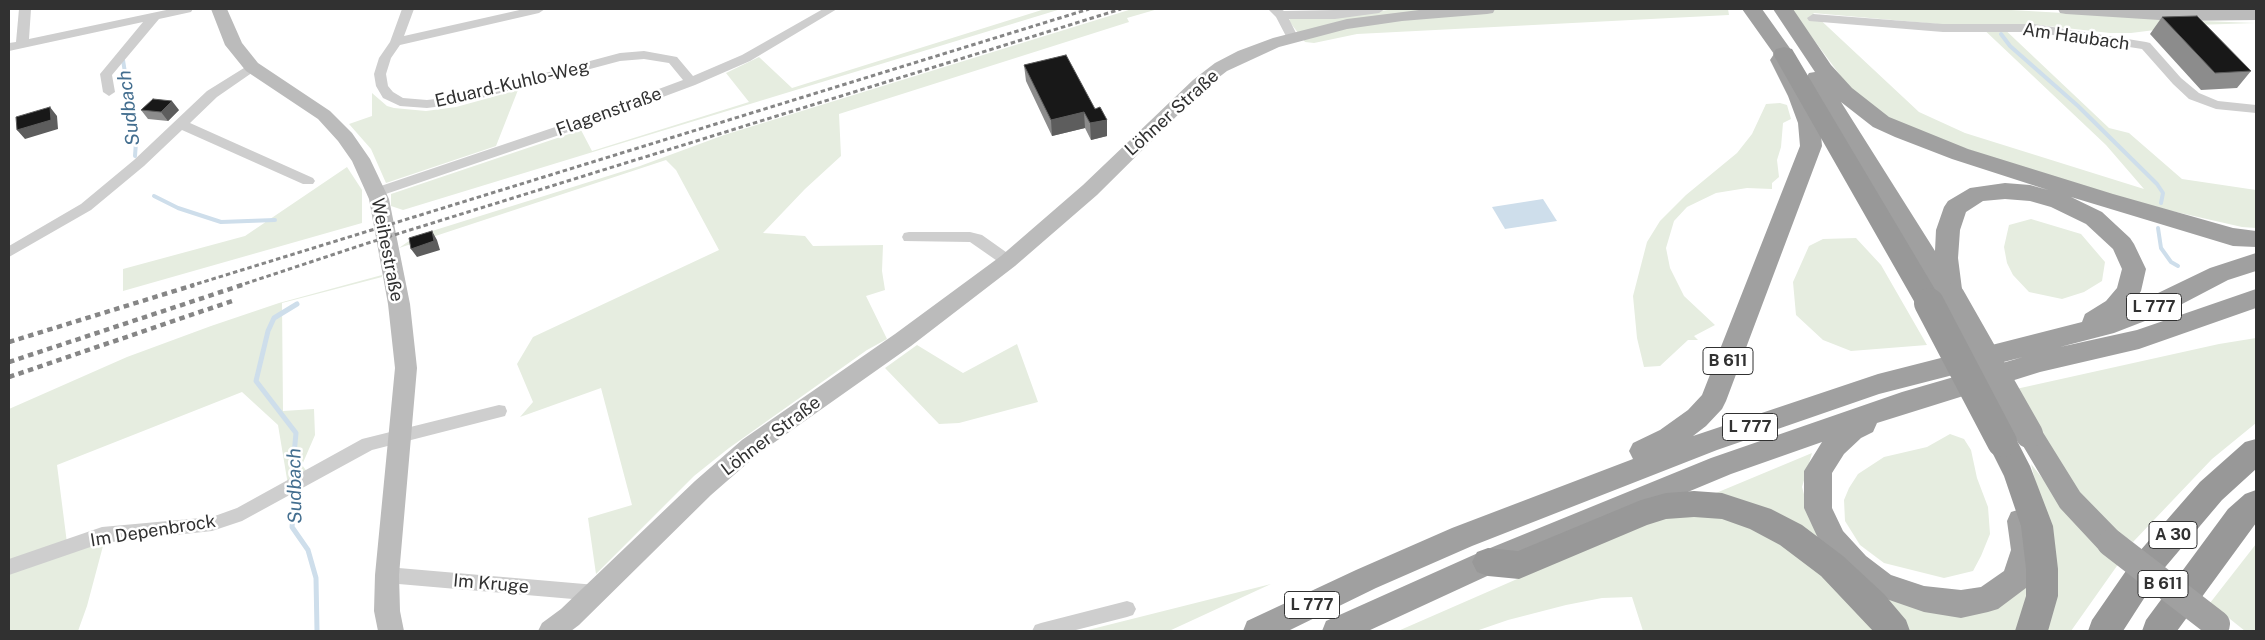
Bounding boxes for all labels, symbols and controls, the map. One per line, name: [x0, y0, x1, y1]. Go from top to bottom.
street label: Am Haubach: [2021, 19, 2131, 55]
street label: Eduard-Kuhlo-Weg: [433, 56, 591, 112]
street label: Löhner Straße: [1121, 65, 1223, 161]
water label: Sudbach: [113, 69, 145, 147]
street label: Flagenstraße: [553, 83, 665, 141]
street label: Weihestraße: [366, 196, 408, 304]
road number: L 777: [2126, 294, 2182, 320]
road number: B 611: [1703, 348, 1753, 374]
street label: Löhner Straße: [717, 392, 825, 480]
road number: L 777: [1722, 414, 1778, 441]
water label: Sudbach: [283, 448, 307, 524]
street label: Im Depenbrock: [89, 510, 217, 552]
road number: A 30: [2149, 522, 2197, 548]
street label: Im Kruge: [452, 570, 530, 598]
road number: B 611: [2138, 570, 2188, 598]
road number: L 777: [1284, 592, 1340, 618]

